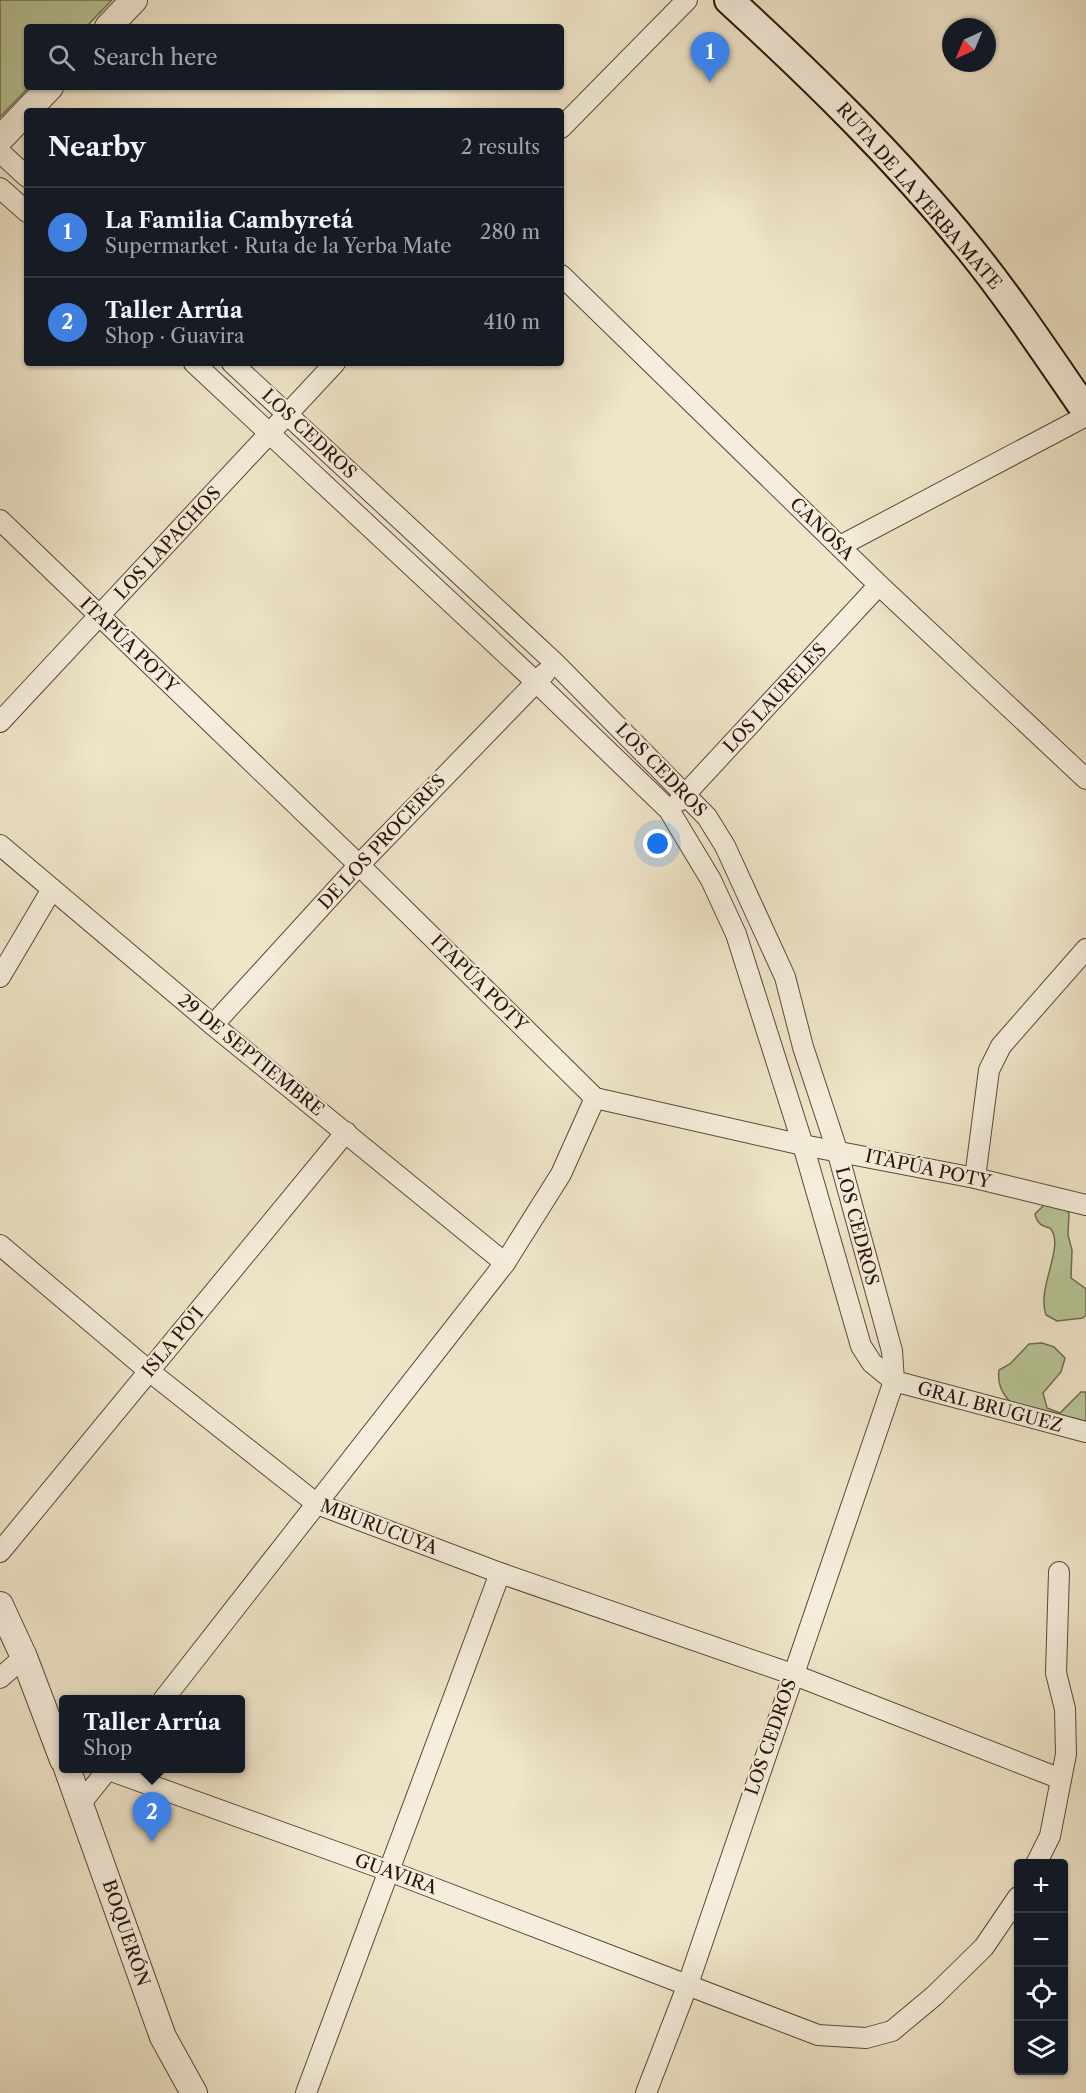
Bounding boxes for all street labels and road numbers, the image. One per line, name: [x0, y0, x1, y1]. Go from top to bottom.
street label: RUTA DE LA YERBA MATE: [832, 98, 1006, 294]
street label: LOS CEDROS: [257, 384, 361, 484]
street label: LOS LAPACHOS: [110, 482, 226, 604]
street label: CANOSA: [785, 493, 859, 565]
street label: ITAPÚA POTY: [75, 592, 184, 698]
street label: LOS LAURELES: [719, 639, 831, 757]
street label: LOS CEDROS: [611, 719, 711, 821]
street label: DE LOS PROCERES: [314, 770, 450, 914]
street label: ITAPÚA POTY: [426, 929, 534, 1037]
street label: 29 DE SEPTIEMBRE: [174, 989, 328, 1121]
street label: ITAPÚA POTY: [863, 1144, 994, 1193]
street label: LOS CEDROS: [831, 1164, 883, 1288]
street label: ISLA PO'I: [137, 1303, 209, 1381]
street label: GRAL BRUGUEZ: [915, 1377, 1065, 1437]
street label: MBURUCUYA: [317, 1495, 441, 1560]
street label: LOS CEDROS: [741, 1676, 801, 1798]
street label: GUAVIRA: [352, 1849, 441, 1899]
street label: BOQUERÓN: [97, 1876, 156, 1989]

